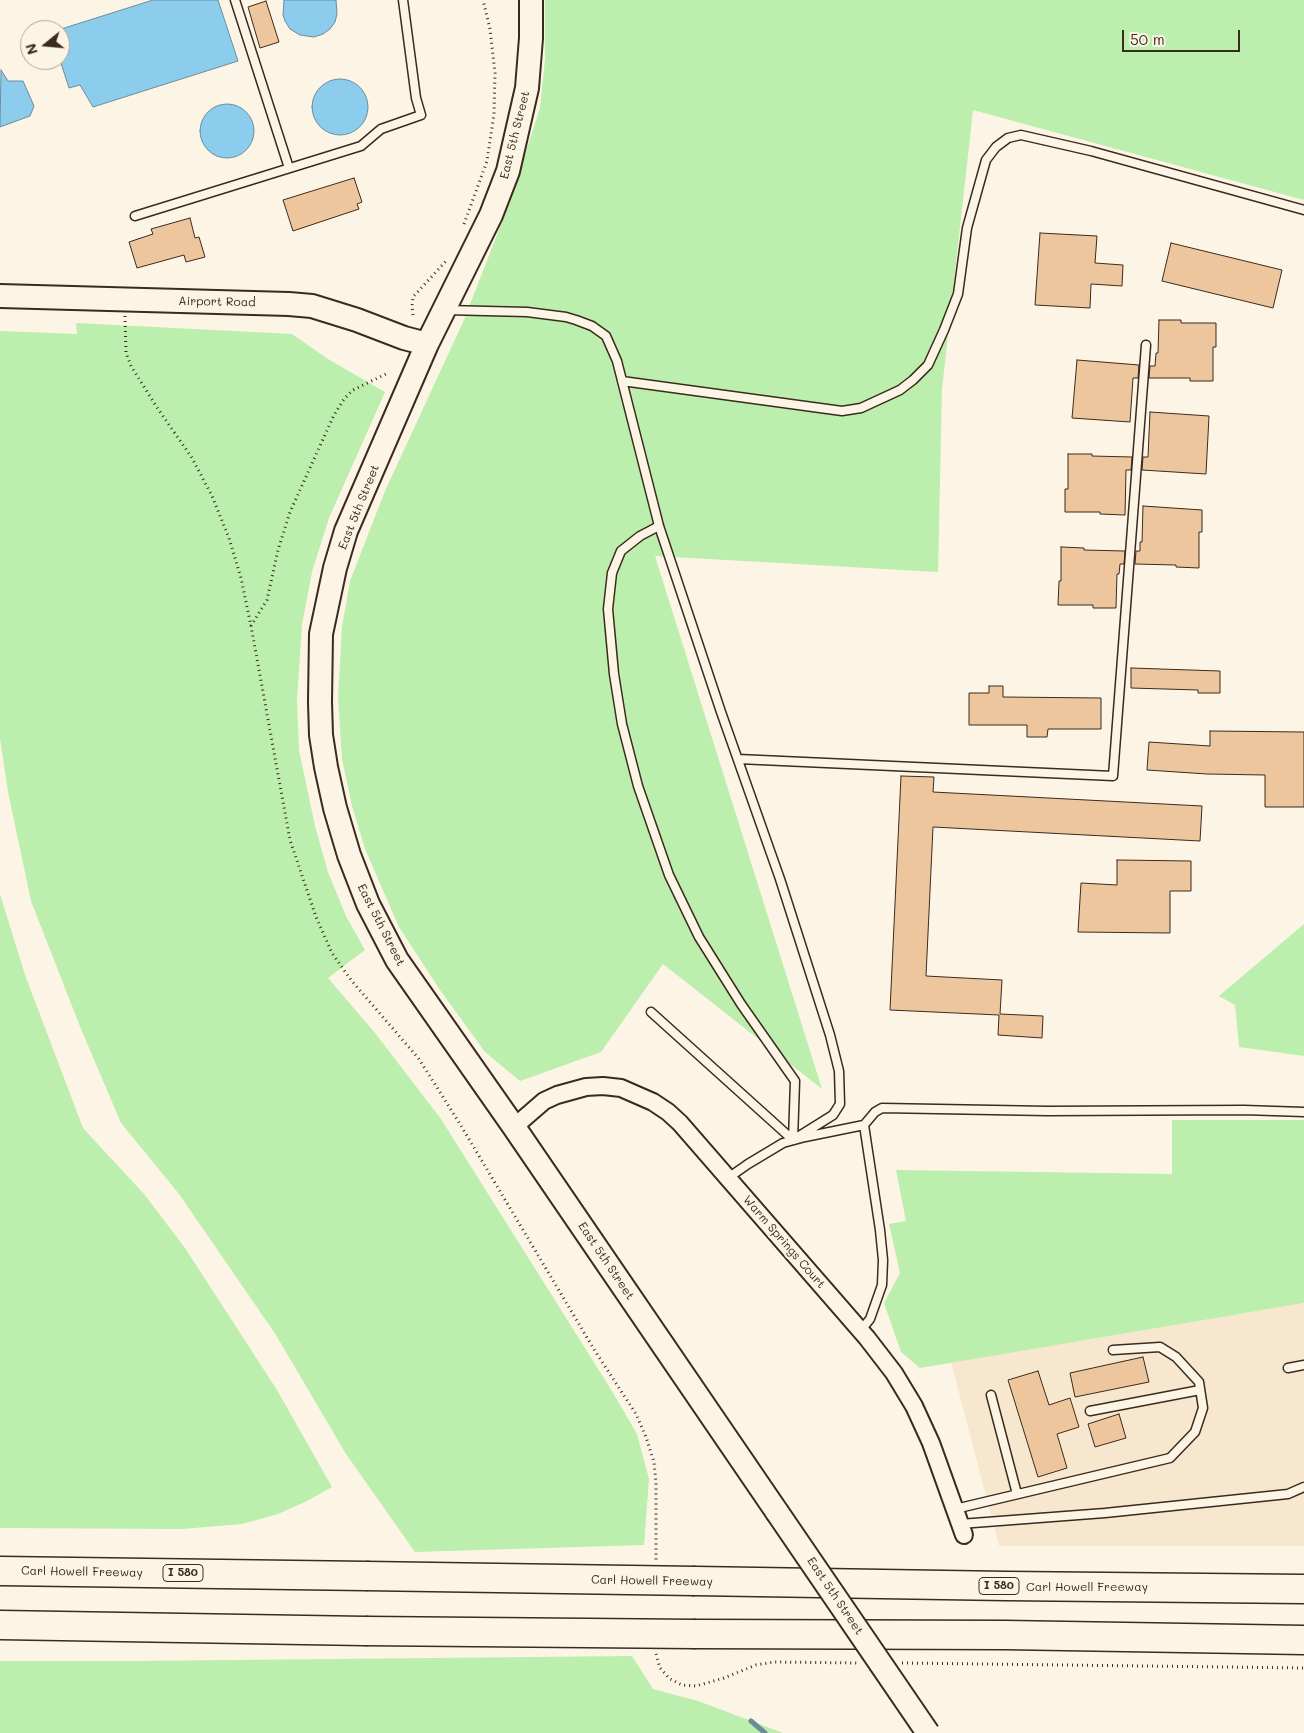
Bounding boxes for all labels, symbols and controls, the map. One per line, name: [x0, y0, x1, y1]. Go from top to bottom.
north arrow: [20, 20, 70, 70]
scale bar: [1124, 20, 1242, 52]
text: 50 m: [1130, 29, 1165, 49]
text: N: [20, 41, 42, 57]
street label: East 5th Street: [497, 89, 533, 181]
street label: Airport Road: [178, 294, 256, 310]
street label: East 5th Street: [335, 462, 383, 552]
street label: East 5th Street: [354, 881, 408, 969]
street label: Warm Springs Court: [740, 1193, 828, 1291]
street label: East 5th Street: [575, 1220, 637, 1302]
street label: East 5th Street: [804, 1555, 866, 1637]
street label: Carl Howell Freeway: [21, 1564, 143, 1580]
road number: I 580: [163, 1565, 203, 1582]
street label: Carl Howell Freeway: [591, 1573, 713, 1589]
road number: I 580: [979, 1578, 1019, 1594]
street label: Carl Howell Freeway: [1026, 1580, 1148, 1594]

